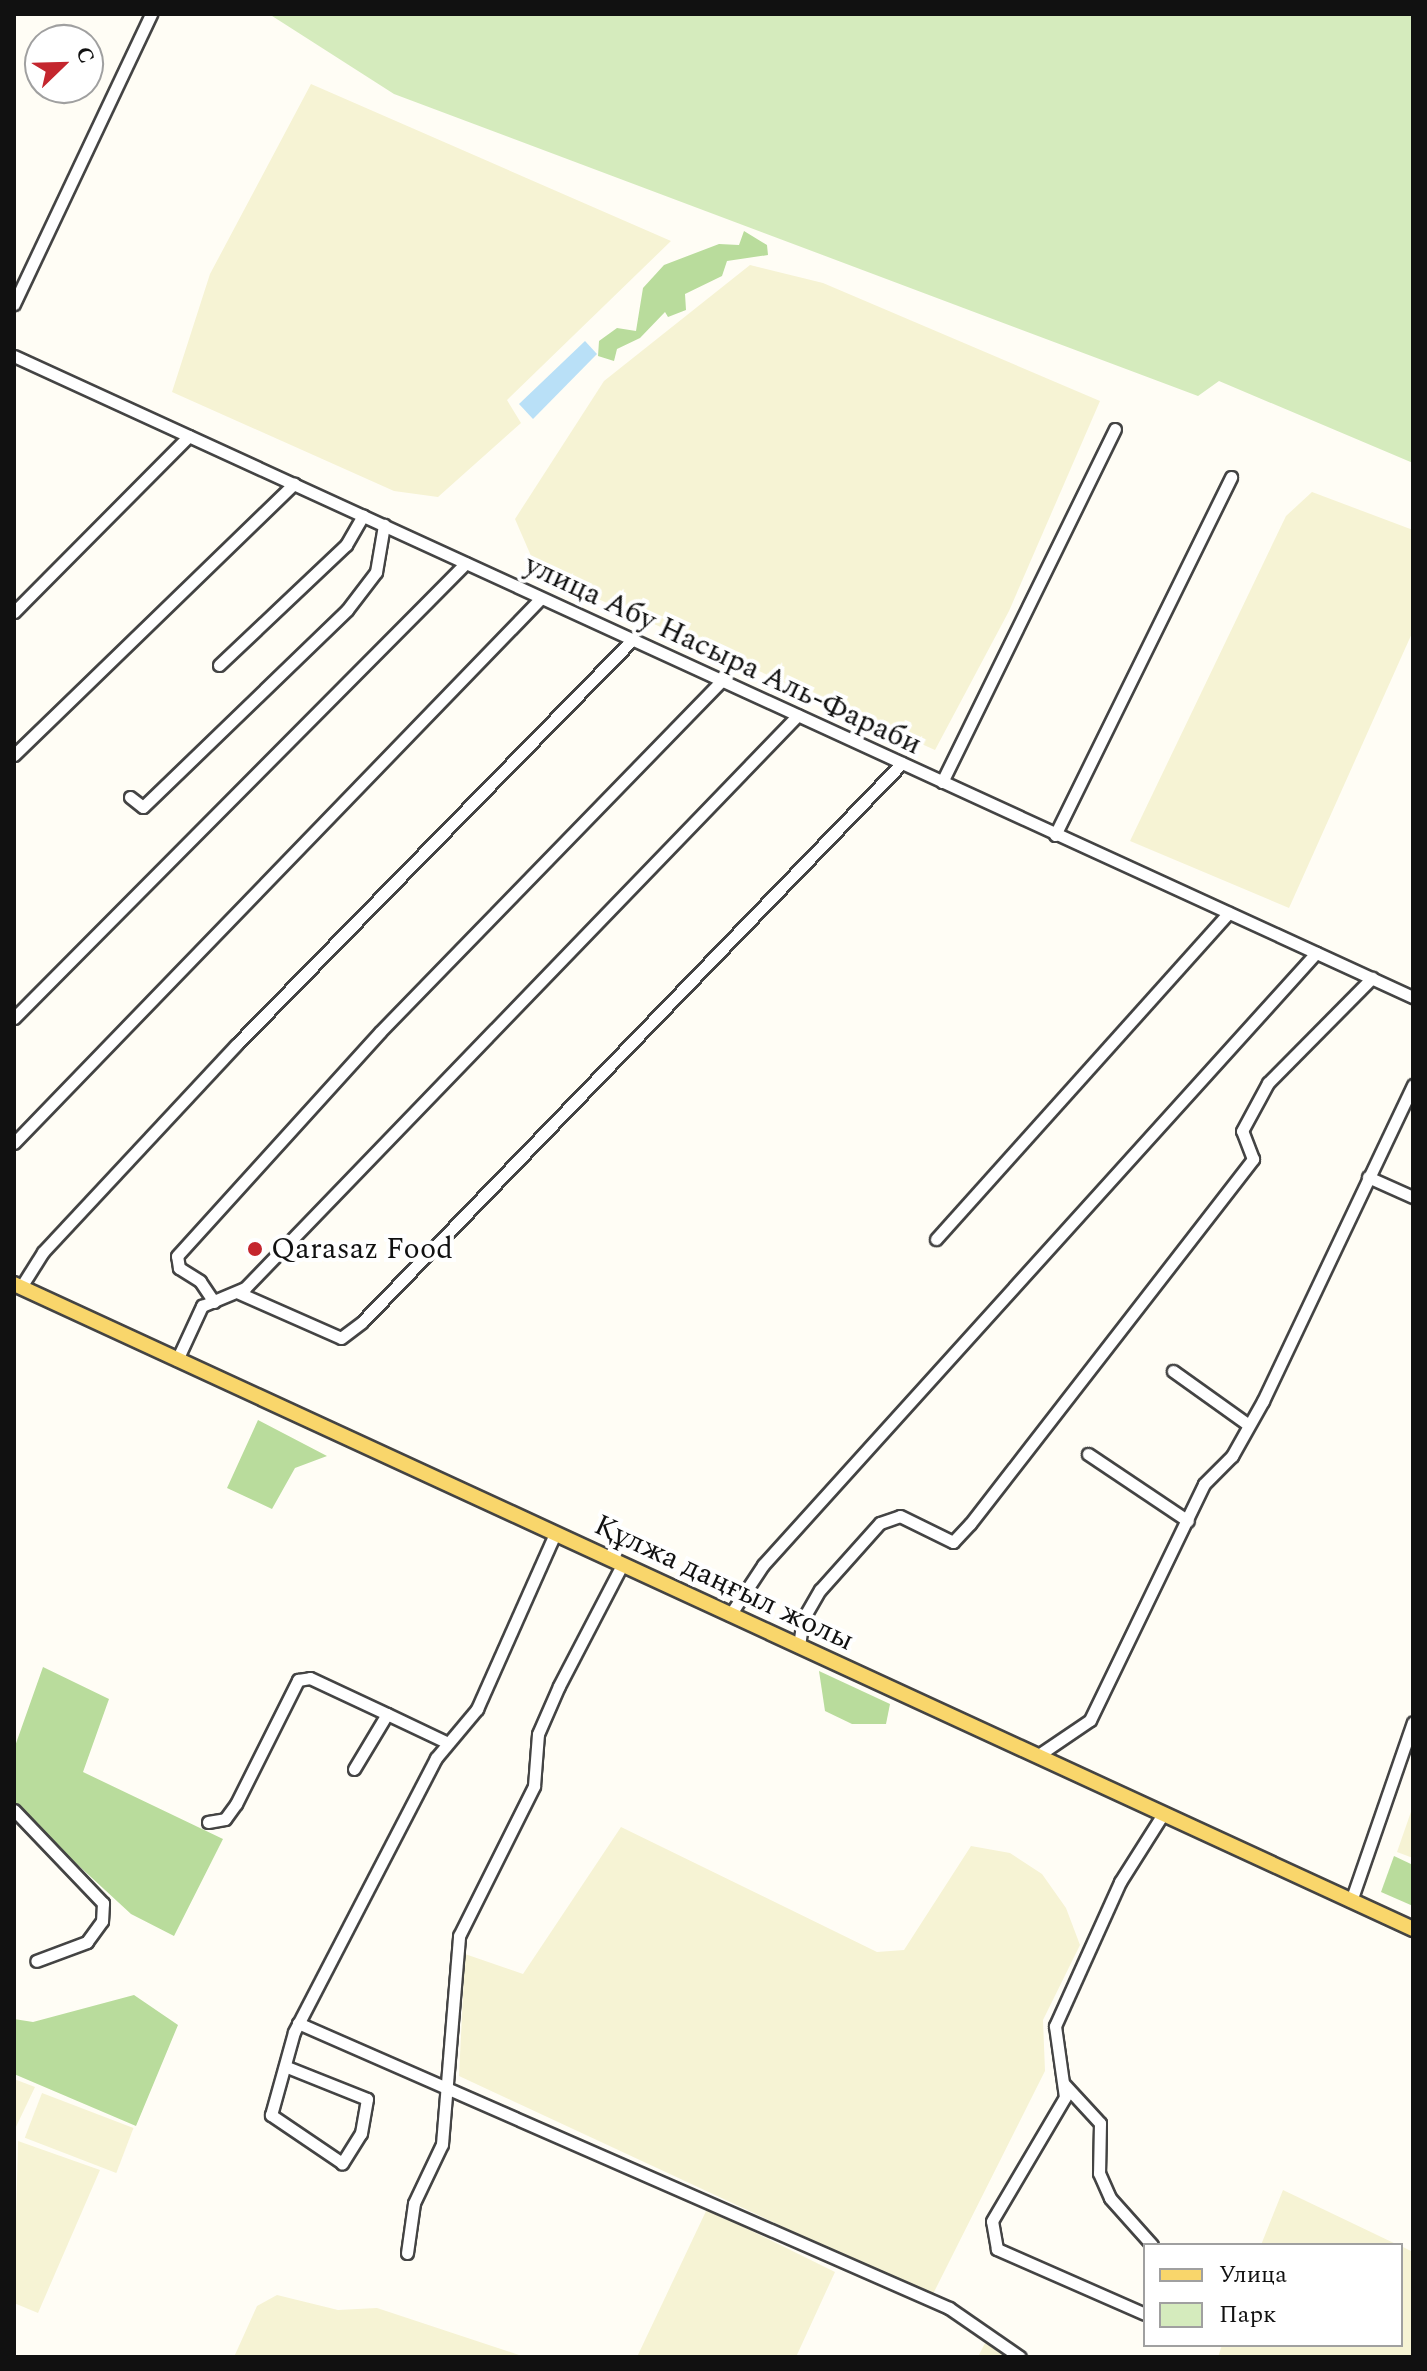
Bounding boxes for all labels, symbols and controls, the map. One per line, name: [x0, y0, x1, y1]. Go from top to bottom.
north arrow: [24, 24, 104, 104]
text: С: [66, 42, 103, 69]
street label: улица Абу Насыра Аль-Фараби: [519, 547, 927, 763]
place label: Qarasaz Food: [271, 1231, 453, 1267]
marker: Qarasaz Food: [246, 1240, 264, 1258]
street label: Құлжа даңғыл жолы: [588, 1507, 860, 1659]
legend: [1143, 2243, 1403, 2347]
text: Улица: [1219, 2257, 1287, 2293]
text: Парк: [1219, 2297, 1276, 2333]

